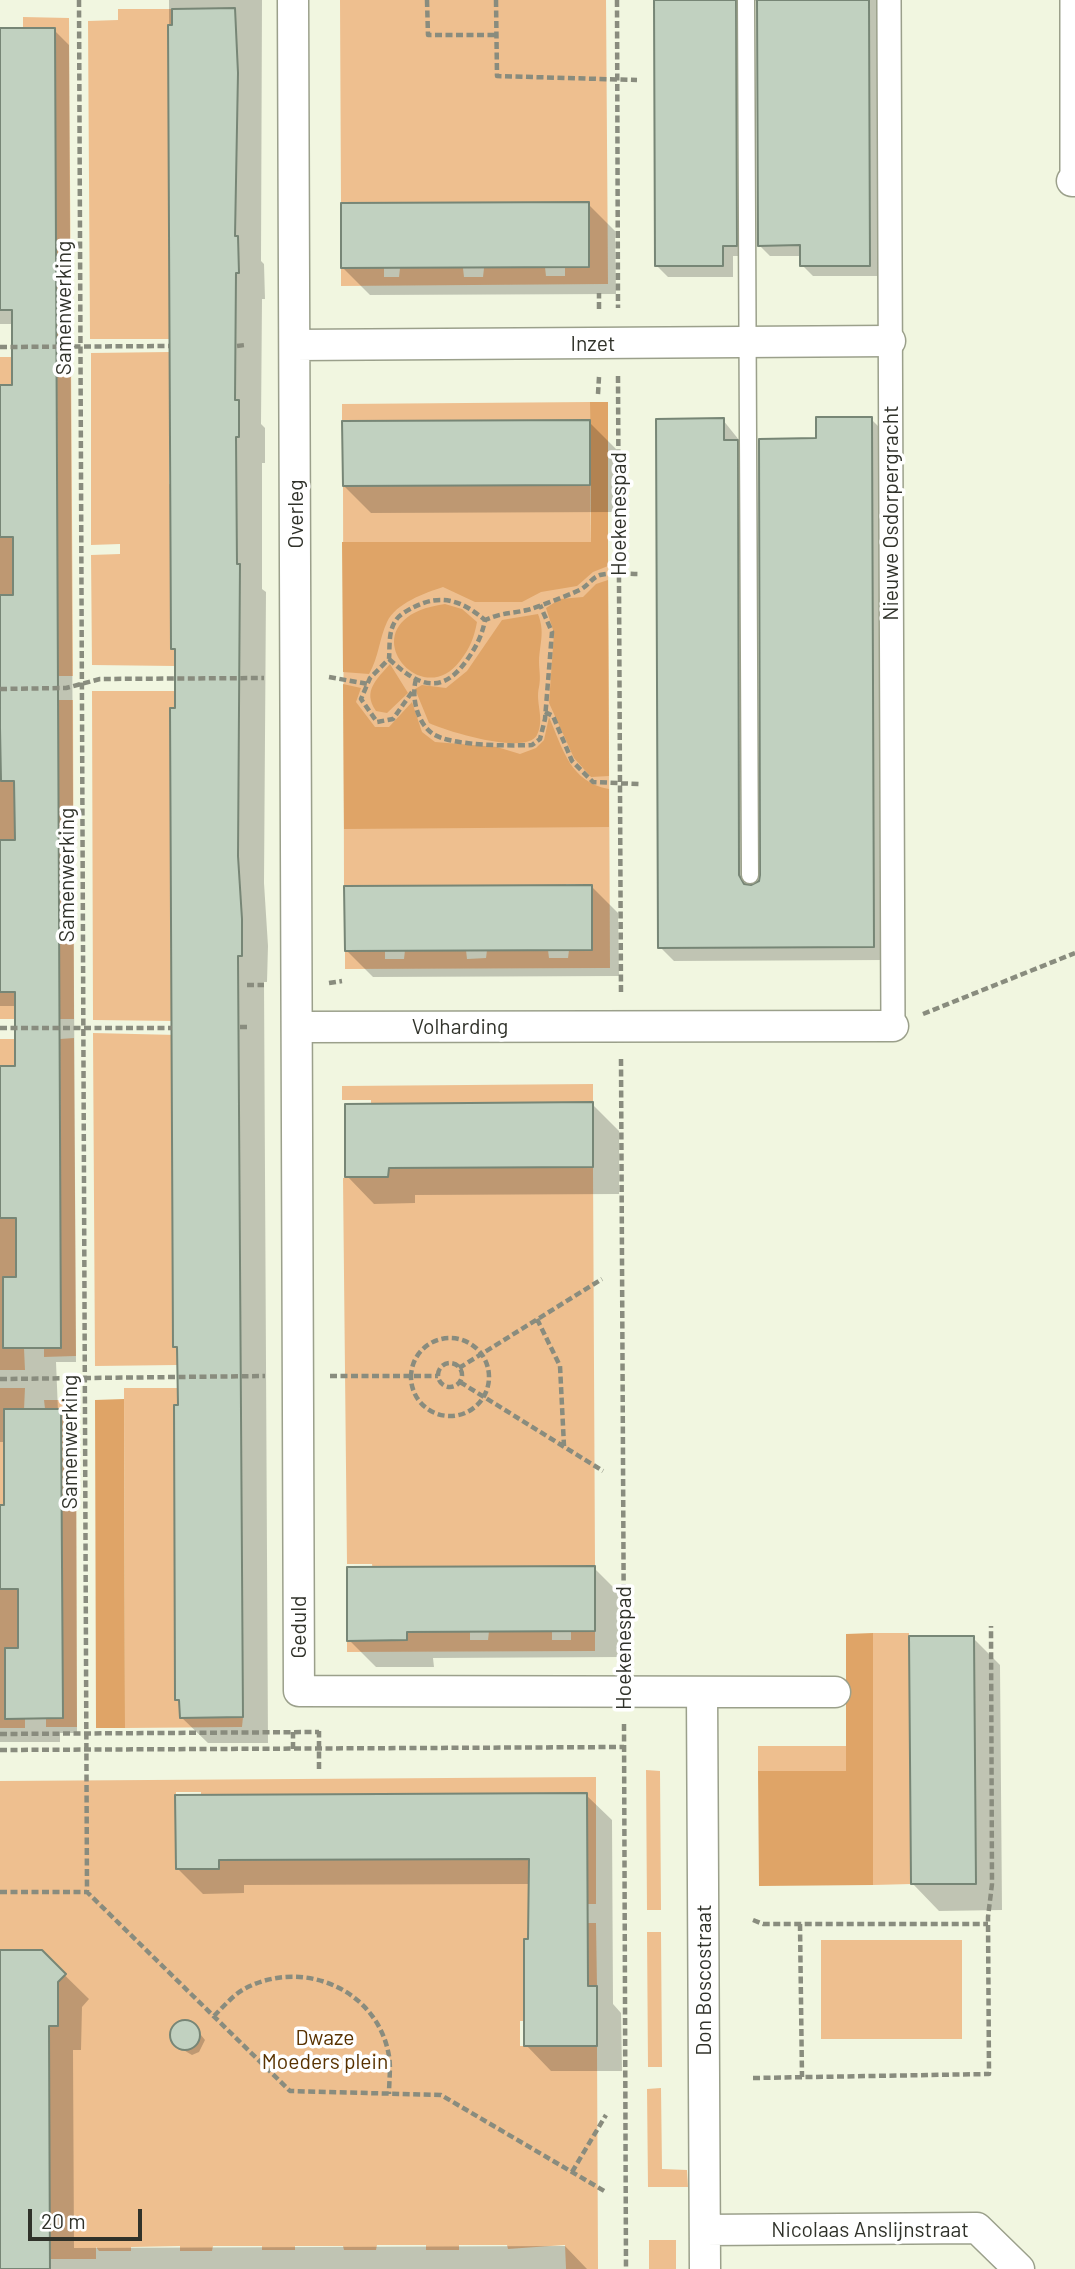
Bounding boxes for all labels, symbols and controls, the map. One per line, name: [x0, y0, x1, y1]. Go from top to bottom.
street label: Samenwerking: [51, 241, 77, 375]
street label: Inzet: [571, 331, 615, 357]
street label: Nieuwe Osdorpergracht: [878, 405, 904, 621]
street label: Hoekenespad: [606, 452, 632, 576]
street label: Overleg: [283, 480, 309, 548]
street label: Samenwerking: [54, 808, 80, 942]
street label: Volharding: [412, 1014, 508, 1040]
street label: Samenwerking: [57, 1375, 83, 1509]
street label: Hoekenespad: [611, 1586, 637, 1710]
street label: Geduld: [286, 1595, 312, 1659]
street label: Don Boscostraat: [691, 1904, 717, 2056]
park label: Dwaze Moeders plein: [262, 2025, 388, 2075]
scale bar: [32, 2196, 145, 2240]
text: 20 m: [41, 2208, 86, 2233]
street label: Nicolaas Anslijnstraat: [771, 2217, 969, 2243]

